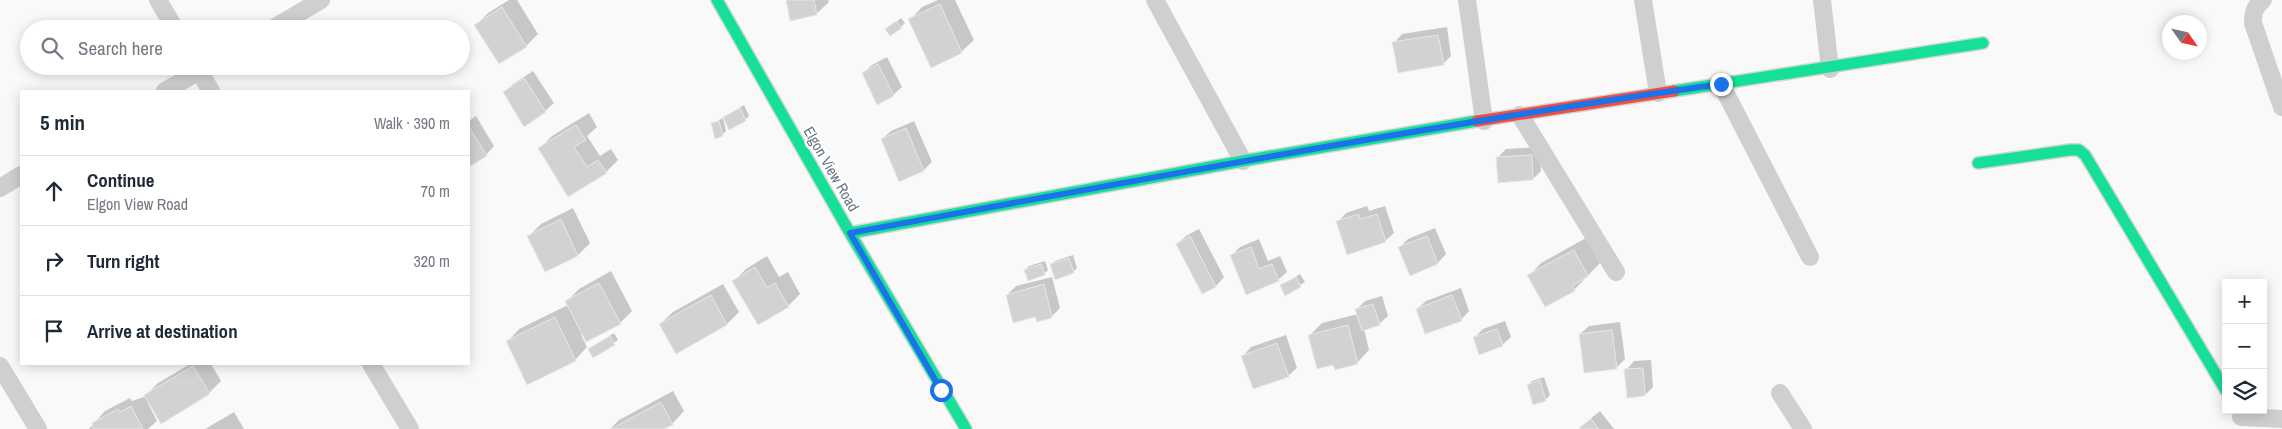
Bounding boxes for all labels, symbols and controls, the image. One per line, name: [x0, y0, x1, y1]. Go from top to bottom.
north arrow: [2162, 15, 2207, 60]
search box: [20, 20, 470, 75]
icon: search: [38, 34, 66, 62]
text: Search here: [78, 35, 163, 61]
route end: [1710, 73, 1733, 96]
text: 5 min: [40, 108, 85, 137]
text: Walk · 390 m: [374, 112, 450, 134]
street label: Elgon View Road: [799, 122, 864, 215]
text: Continue: [87, 167, 155, 193]
icon: ahead: [40, 177, 68, 205]
text: 70 m: [421, 180, 450, 202]
text: Elgon View Road: [87, 193, 188, 215]
icon: right: [40, 247, 68, 275]
text: Turn right: [87, 248, 159, 274]
text: 320 m: [414, 250, 450, 272]
map controls: [2222, 279, 2267, 414]
button: +: [2222, 279, 2267, 324]
icon: arrive: [40, 317, 68, 345]
text: Arrive at destination: [87, 318, 238, 344]
button: −: [2222, 324, 2267, 369]
button: layers: [2222, 369, 2267, 414]
route start: [930, 379, 953, 402]

